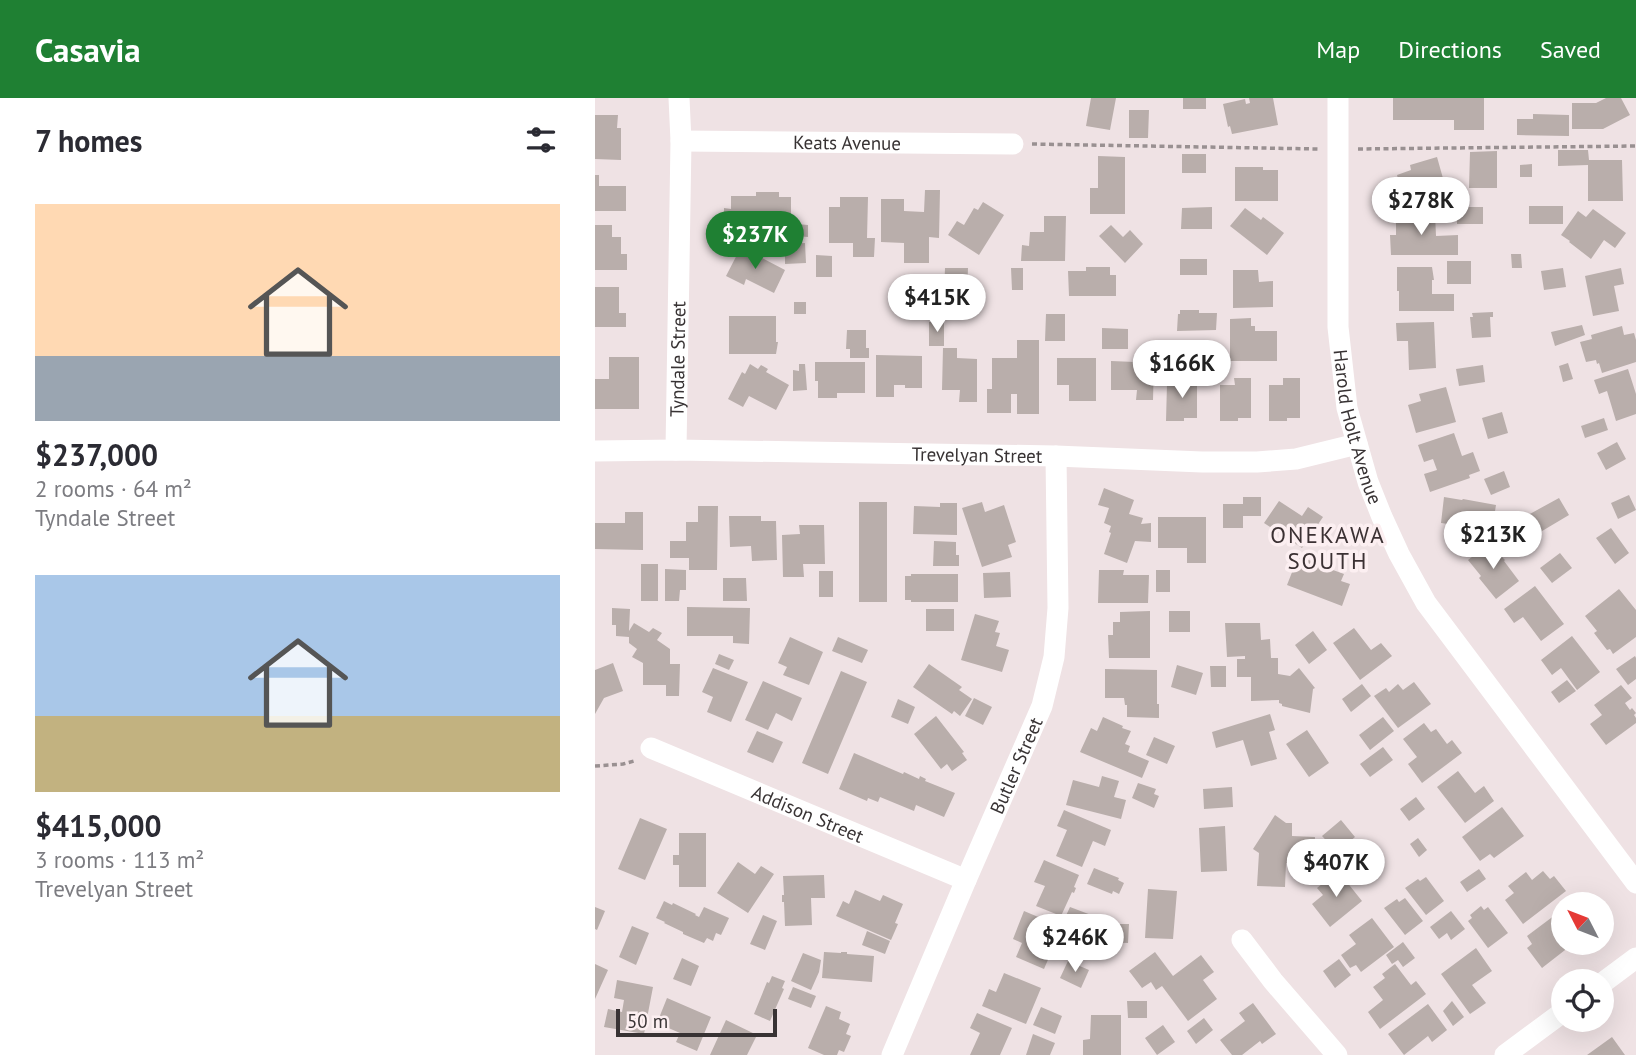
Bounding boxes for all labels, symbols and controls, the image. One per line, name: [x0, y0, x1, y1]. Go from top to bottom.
text: Casavia: [35, 28, 141, 71]
text: Map: [1316, 34, 1360, 65]
text: Directions: [1398, 34, 1502, 65]
text: Saved: [1540, 34, 1601, 65]
text: 7 homes: [35, 121, 143, 160]
icon: filters: [522, 121, 560, 159]
street label: Keats Avenue: [793, 130, 901, 155]
pin: $278K: [1372, 178, 1470, 237]
text: $278K: [1388, 185, 1454, 214]
pin: $237K: [706, 212, 804, 271]
text: $237K: [722, 219, 788, 248]
icon: home: [235, 249, 361, 375]
pin: $415K: [888, 274, 986, 334]
text: $415K: [904, 282, 970, 311]
street label: Tyndale Street: [665, 300, 690, 417]
pin: $166K: [1133, 341, 1231, 400]
text: $166K: [1149, 348, 1215, 377]
street label: Harold Holt Avenue: [1329, 348, 1388, 508]
text: $237,000: [35, 435, 158, 474]
street label: Trevelyan Street: [911, 442, 1043, 468]
text: 2 rooms · 64 m²: [35, 474, 192, 503]
text: Tyndale Street: [35, 503, 175, 532]
pin: $213K: [1444, 512, 1542, 571]
text: $213K: [1460, 519, 1526, 548]
district label: ONEKAWA SOUTH: [1270, 520, 1386, 575]
icon: home: [235, 620, 361, 746]
street label: Butler Street: [984, 713, 1048, 818]
street label: Addison Street: [748, 780, 868, 848]
text: $415,000: [35, 806, 162, 845]
pin: $407K: [1287, 840, 1385, 899]
text: 3 rooms · 113 m²: [35, 845, 204, 874]
text: $407K: [1303, 847, 1369, 876]
text: Trevelyan Street: [35, 874, 193, 903]
north arrow: [1551, 892, 1613, 956]
map controls: [1551, 892, 1614, 1032]
pin: $246K: [1026, 914, 1124, 974]
text: $246K: [1042, 922, 1108, 951]
button: locate: [1551, 969, 1614, 1032]
scale bar: [616, 1006, 777, 1038]
text: 50 m: [627, 1009, 668, 1033]

